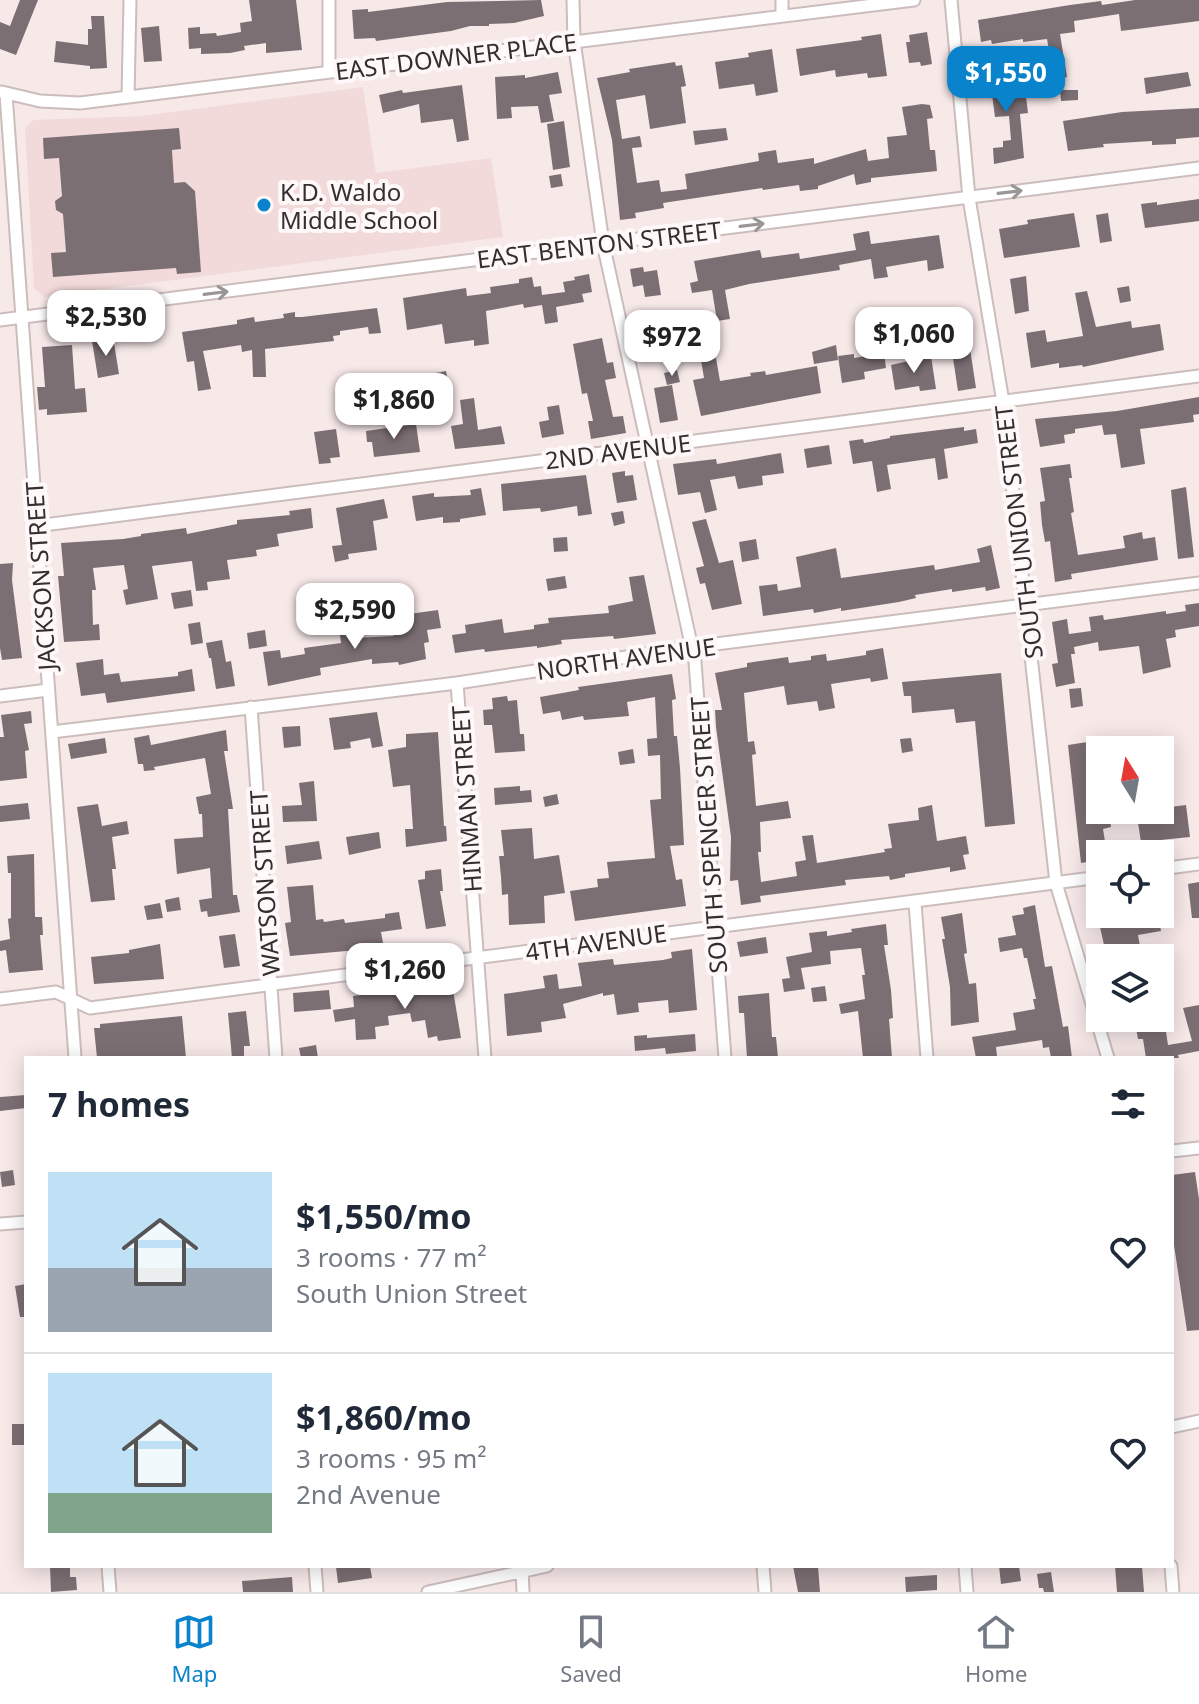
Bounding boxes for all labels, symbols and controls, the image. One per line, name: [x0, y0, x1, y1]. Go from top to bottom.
street label: EAST DOWNER PLACE: [333, 25, 579, 87]
pin: $1,550: [941, 46, 1071, 114]
text: $1,550: [965, 54, 1047, 90]
place label: K.D. Waldo Middle School: [280, 175, 438, 236]
one-way arrow: [997, 184, 1022, 199]
marker: K.D. Waldo Middle School: [255, 196, 273, 214]
street label: EAST BENTON STREET: [475, 213, 724, 275]
one-way arrow: [738, 217, 765, 232]
one-way arrow: [203, 285, 228, 300]
pin: $2,530: [41, 290, 171, 358]
text: $2,530: [65, 298, 147, 334]
pin: $1,060: [849, 307, 979, 375]
pin: $972: [625, 310, 719, 378]
text: $1,060: [873, 315, 955, 351]
text: $972: [642, 318, 702, 354]
pin: $1,860: [329, 373, 459, 441]
text: $1,860: [353, 381, 435, 417]
street label: SOUTH UNION STREET: [986, 403, 1050, 661]
street label: 2ND AVENUE: [543, 426, 693, 476]
street label: JACKSON STREET: [17, 480, 63, 674]
pin: $2,590: [290, 583, 420, 651]
text: $2,590: [314, 591, 396, 627]
street label: NORTH AVENUE: [534, 629, 718, 687]
street label: SOUTH SPENCER STREET: [682, 695, 734, 974]
street label: HINMAN STREET: [443, 704, 489, 894]
north arrow: [1086, 736, 1174, 824]
map controls: [1086, 736, 1174, 1032]
street label: WATSON STREET: [241, 788, 287, 977]
button: locate: [1086, 840, 1174, 928]
street label: 4TH AVENUE: [523, 916, 669, 968]
pin: $1,260: [340, 943, 470, 1011]
button: layers: [1086, 944, 1174, 1032]
text: $1,260: [364, 951, 446, 987]
text: 7 homes: [48, 1081, 190, 1127]
icon: filters: [1106, 1082, 1150, 1126]
text: $1,550/mo: [296, 1193, 471, 1239]
icon: home: [112, 1204, 208, 1300]
icon: heart: [1106, 1230, 1150, 1274]
text: 3 rooms · 77 m²: [296, 1239, 486, 1275]
text: South Union Street: [296, 1275, 527, 1311]
text: $1,860/mo: [296, 1394, 471, 1440]
icon: home: [112, 1405, 208, 1501]
icon: heart: [1106, 1431, 1150, 1475]
text: 3 rooms · 95 m²: [296, 1440, 486, 1476]
text: 2nd Avenue: [296, 1476, 441, 1512]
tab: Map: [172, 1610, 217, 1688]
tab: Saved: [560, 1610, 622, 1688]
tab: Home: [965, 1610, 1027, 1688]

